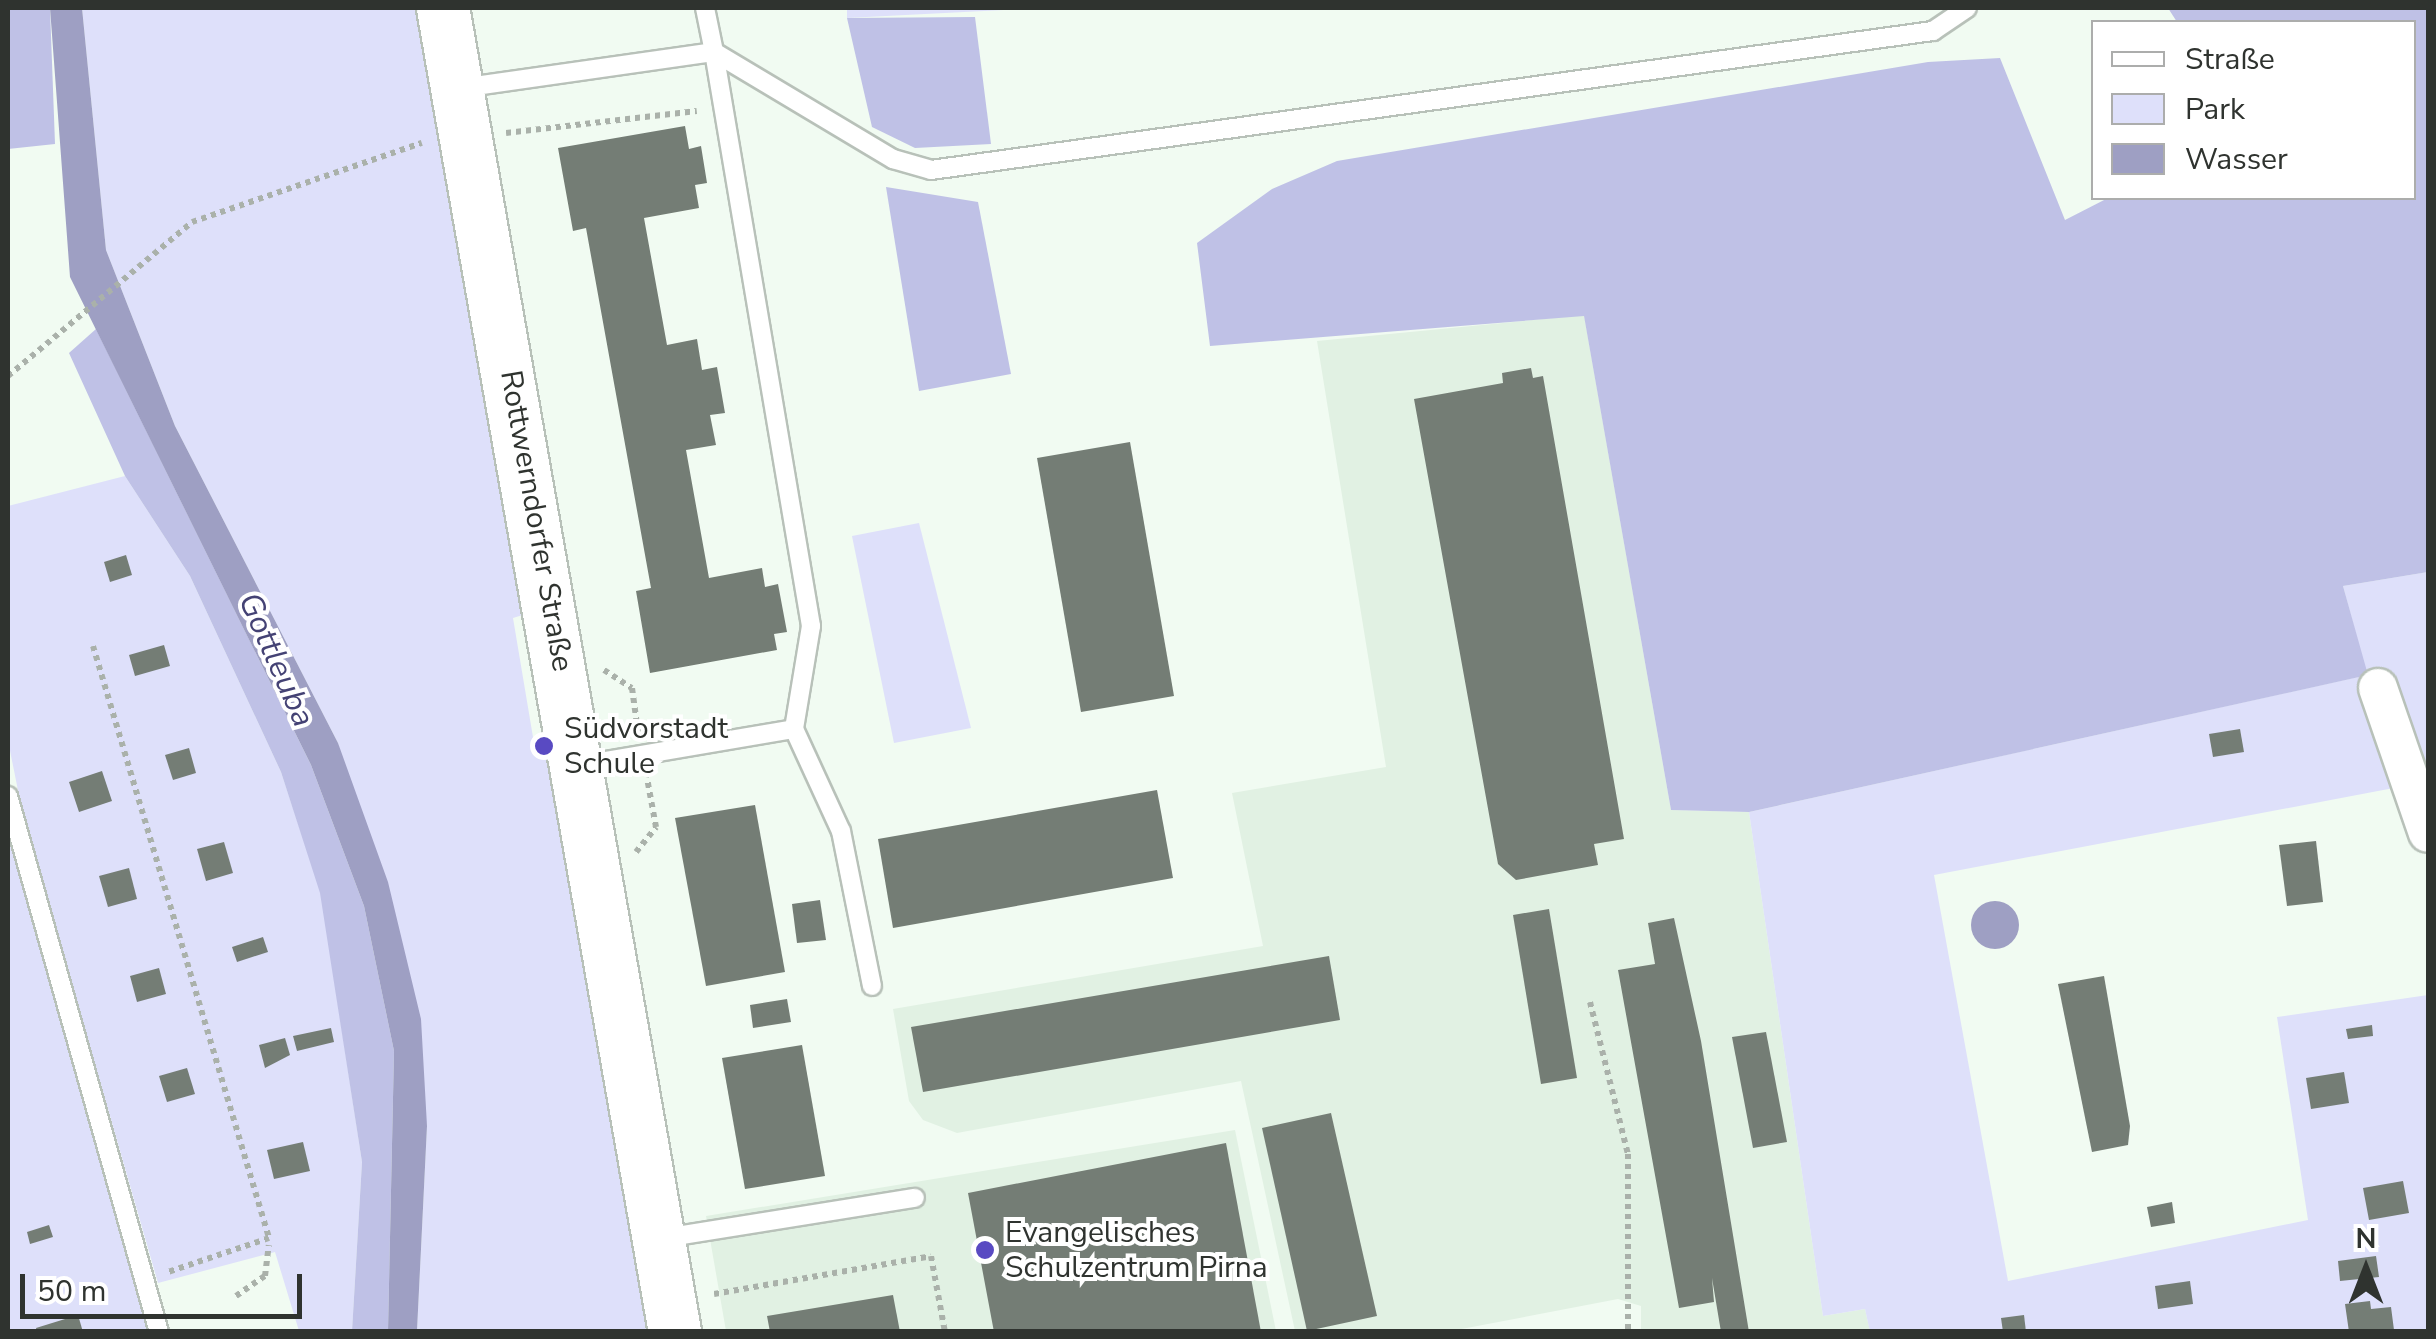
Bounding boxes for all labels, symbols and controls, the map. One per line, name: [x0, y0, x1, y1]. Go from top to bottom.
legend: [2091, 20, 2416, 200]
text: Straße: [2185, 39, 2275, 80]
text: Park: [2185, 89, 2245, 130]
text: Wasser: [2185, 139, 2288, 180]
street label: Rottwerndorfer Straße: [492, 368, 580, 674]
water label: Gottleuba: [229, 587, 323, 733]
place label: Südvorstadt Schule: [564, 711, 728, 782]
marker: Südvorstadt Schule: [533, 735, 555, 757]
place label: Evangelisches Schulzentrum Pirna: [1005, 1215, 1268, 1286]
north arrow: [2316, 1219, 2416, 1319]
text: N: [2356, 1220, 2376, 1258]
marker: Evangelisches Schulzentrum Pirna: [974, 1239, 996, 1261]
scale bar: [25, 1254, 308, 1316]
text: 50 m: [37, 1271, 106, 1312]

